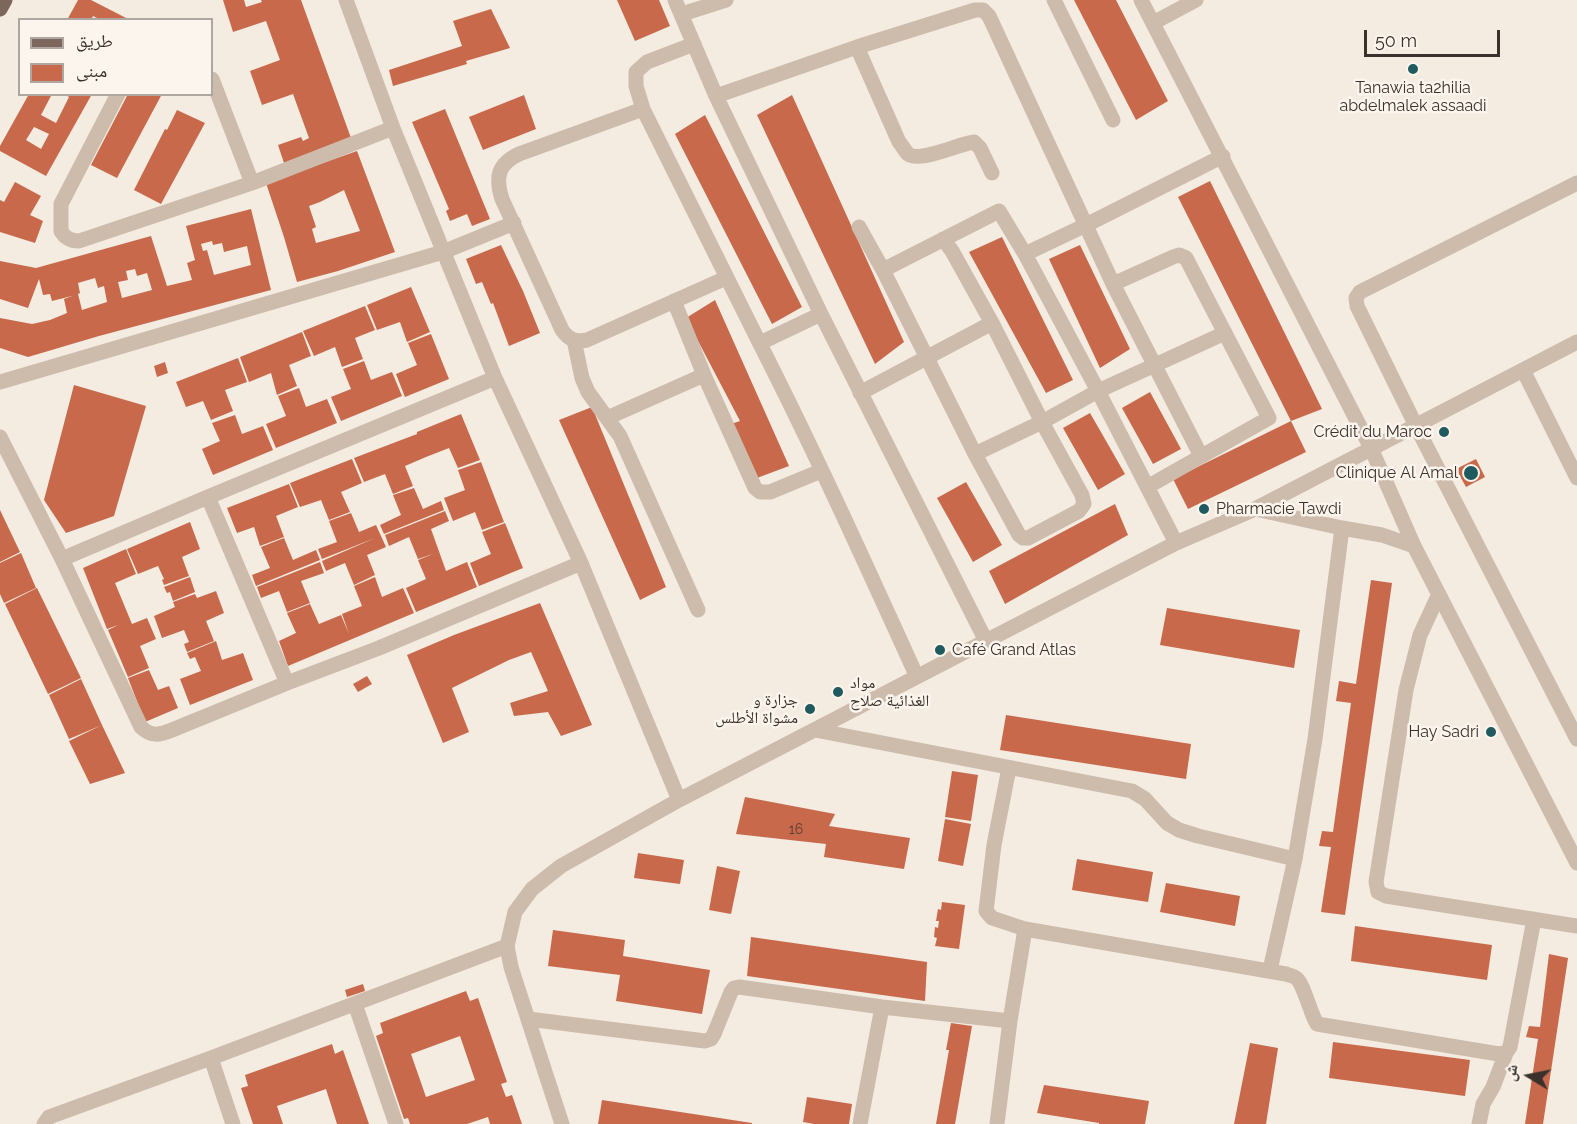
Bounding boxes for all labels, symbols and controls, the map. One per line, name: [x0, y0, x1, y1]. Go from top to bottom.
legend: [18, 18, 213, 96]
scale bar: [1367, 18, 1504, 56]
text: طريق: [76, 30, 113, 51]
text: 50 m: [1375, 30, 1417, 51]
text: مبنى: [76, 60, 107, 81]
marker: Tanawia ta2hilia abdelmalek assaadi: [1406, 62, 1420, 76]
place label: Tanawia ta2hilia abdelmalek assaadi: [1339, 78, 1487, 116]
place label: Crédit du Maroc: [1314, 422, 1432, 442]
marker: Crédit du Maroc: [1437, 425, 1451, 439]
place label: Clinique Al Amal: [1336, 463, 1458, 483]
marker: Clinique Al Amal: [1462, 464, 1480, 482]
place label: Pharmacie Tawdi: [1216, 499, 1342, 519]
marker: Pharmacie Tawdi: [1197, 502, 1211, 516]
place label: Café Grand Atlas: [952, 640, 1076, 660]
marker: Café Grand Atlas: [933, 643, 947, 657]
place label: مواد الغذائية صلاح: [850, 673, 929, 711]
marker: مواد الغذائية صلاح: [831, 685, 845, 699]
place label: جزارة و مشواة الأطلس: [715, 690, 798, 728]
marker: جزارة و مشواة الأطلس: [803, 702, 817, 716]
place label: Hay Sadri: [1409, 722, 1479, 742]
marker: Hay Sadri: [1484, 725, 1498, 739]
house number: 16: [789, 822, 803, 838]
north arrow: [1499, 1046, 1559, 1106]
text: ش: [1500, 1063, 1522, 1083]

